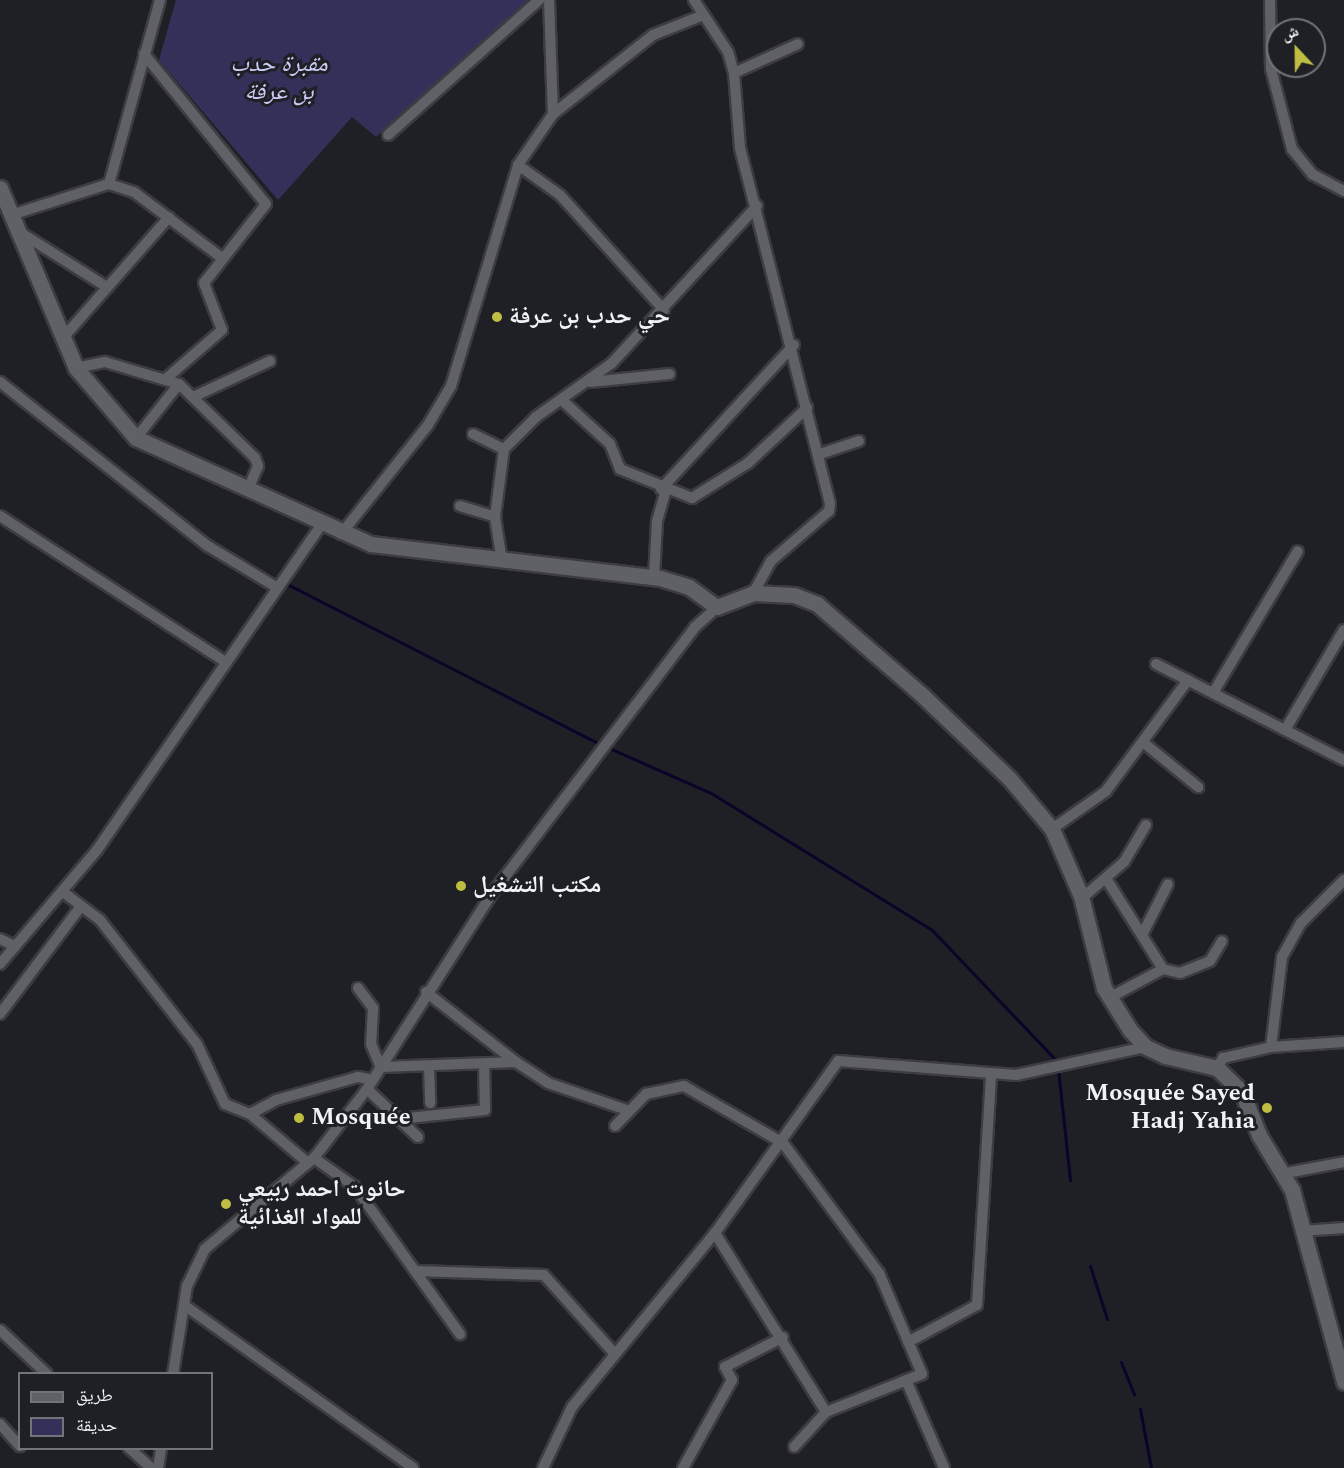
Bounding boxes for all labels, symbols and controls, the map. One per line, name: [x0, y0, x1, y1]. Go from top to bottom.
north arrow: [1266, 18, 1326, 78]
text: ش: [1278, 19, 1302, 47]
park label: مقبرة حدب بن عرفة: [230, 51, 328, 107]
place label: حي حدب بن عرفة: [509, 303, 670, 331]
marker: حي حدب بن عرفة: [490, 310, 504, 324]
place label: مكتب التشغيل: [473, 872, 601, 900]
marker: مكتب التشغيل: [454, 879, 468, 893]
place label: Mosquée Sayed Hadj Yahia: [1085, 1080, 1255, 1136]
marker: Mosquée Sayed Hadj Yahia: [1260, 1101, 1274, 1115]
place label: Mosquée: [311, 1104, 411, 1132]
marker: Mosquée: [292, 1111, 306, 1125]
place label: حانوت احمد ربيعي للمواد الغذائية: [238, 1176, 406, 1232]
marker: حانوت احمد ربيعي للمواد الغذائية: [219, 1197, 233, 1211]
legend: [18, 1372, 213, 1450]
text: طريق: [76, 1382, 113, 1409]
text: حديقة: [76, 1412, 117, 1439]

